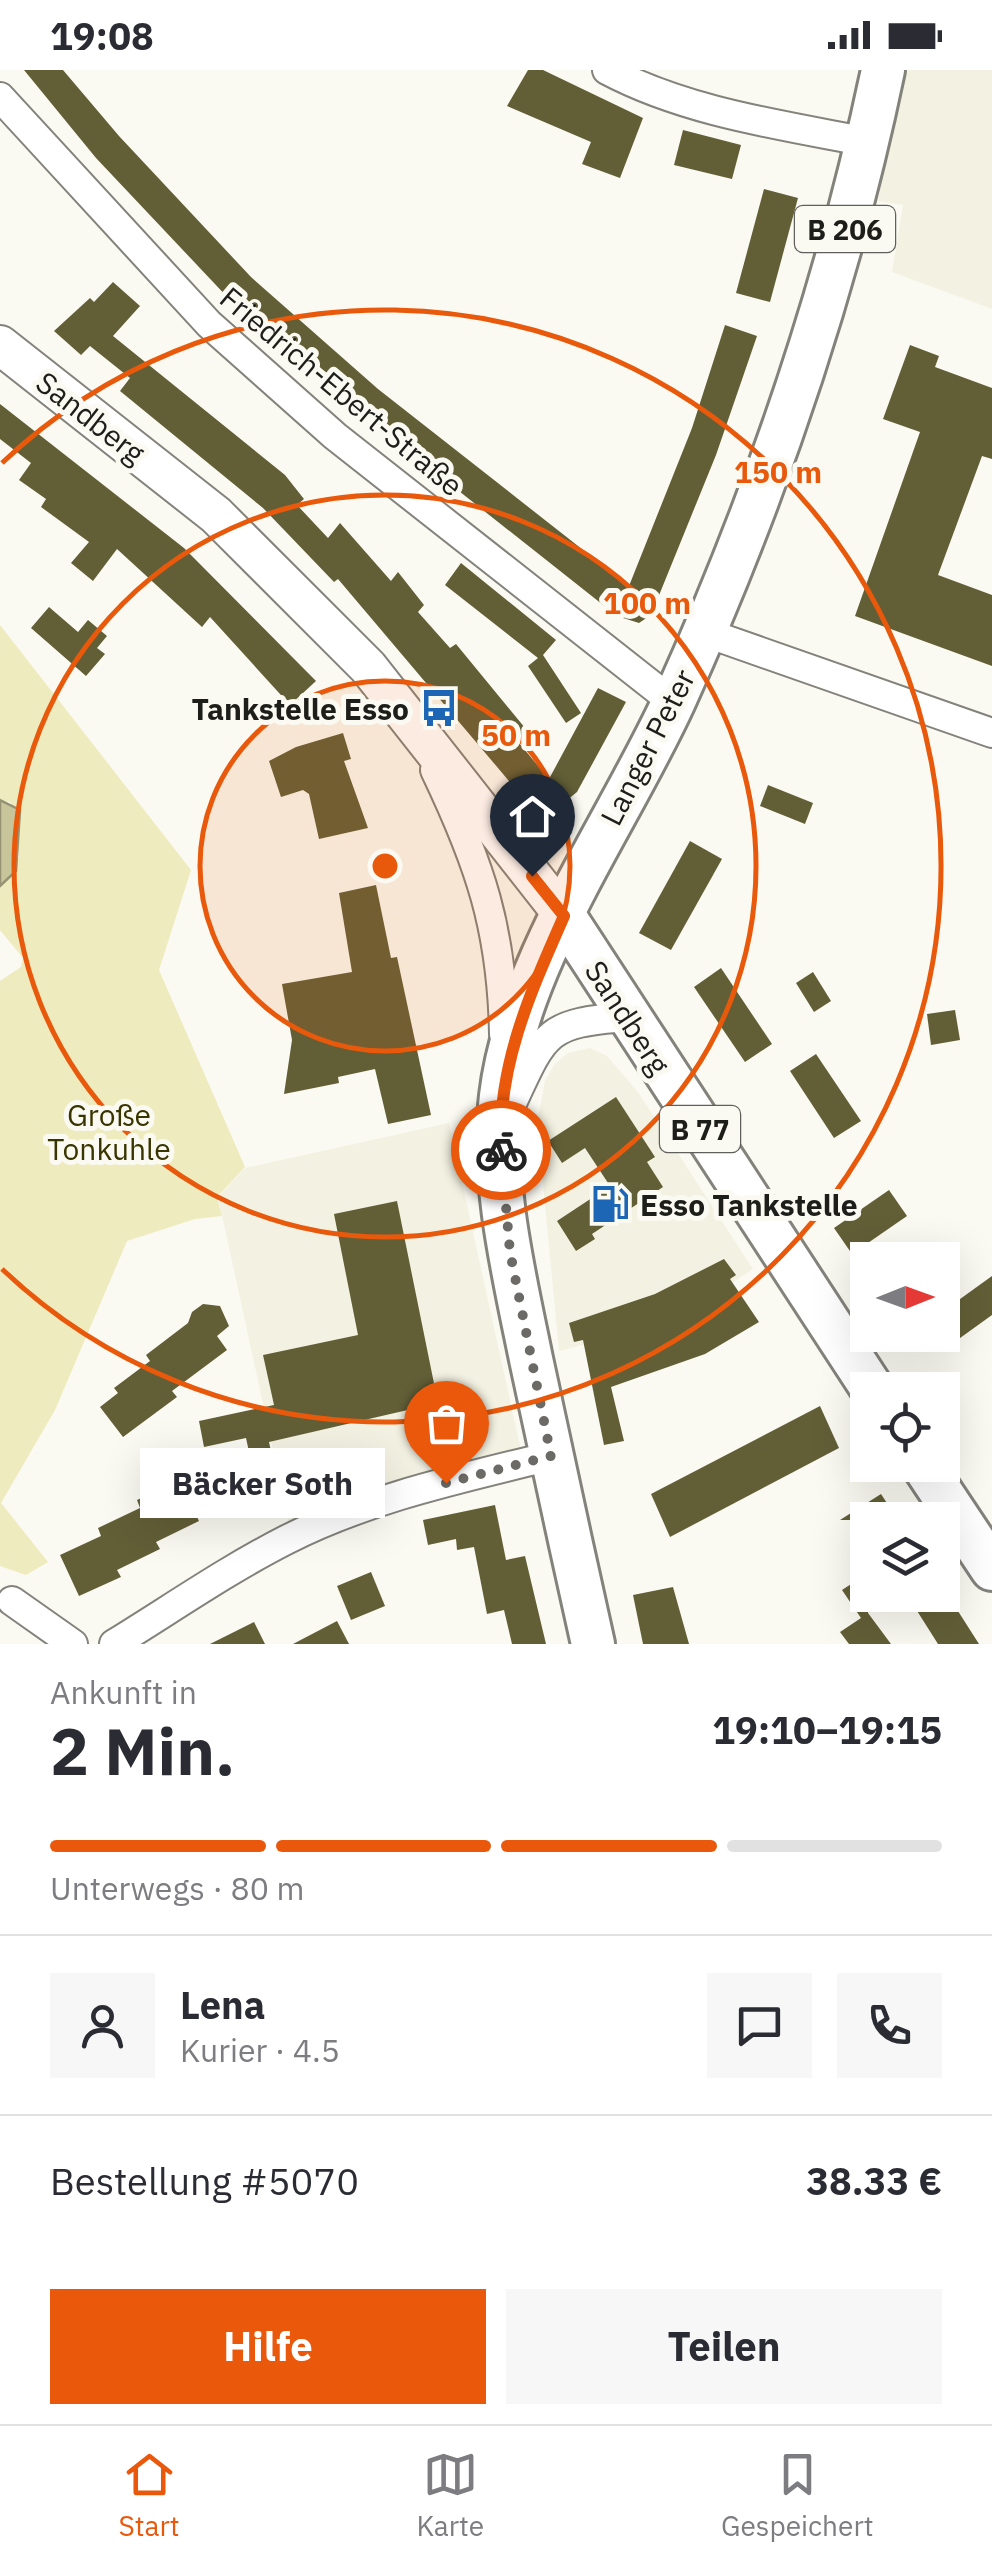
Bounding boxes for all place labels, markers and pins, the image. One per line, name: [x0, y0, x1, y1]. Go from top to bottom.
bus stop icon: Tankstelle Esso: [418, 687, 460, 729]
place label: Tankstelle Esso: [191, 689, 409, 728]
pin: [490, 774, 575, 877]
centre of rings: [367, 848, 403, 884]
fuel station icon: Esso Tankstelle: [589, 1183, 631, 1225]
place label: Esso Tankstelle: [640, 1185, 858, 1224]
pin: [404, 1381, 489, 1484]
callout: Bäcker Soth: [141, 1448, 386, 1518]

